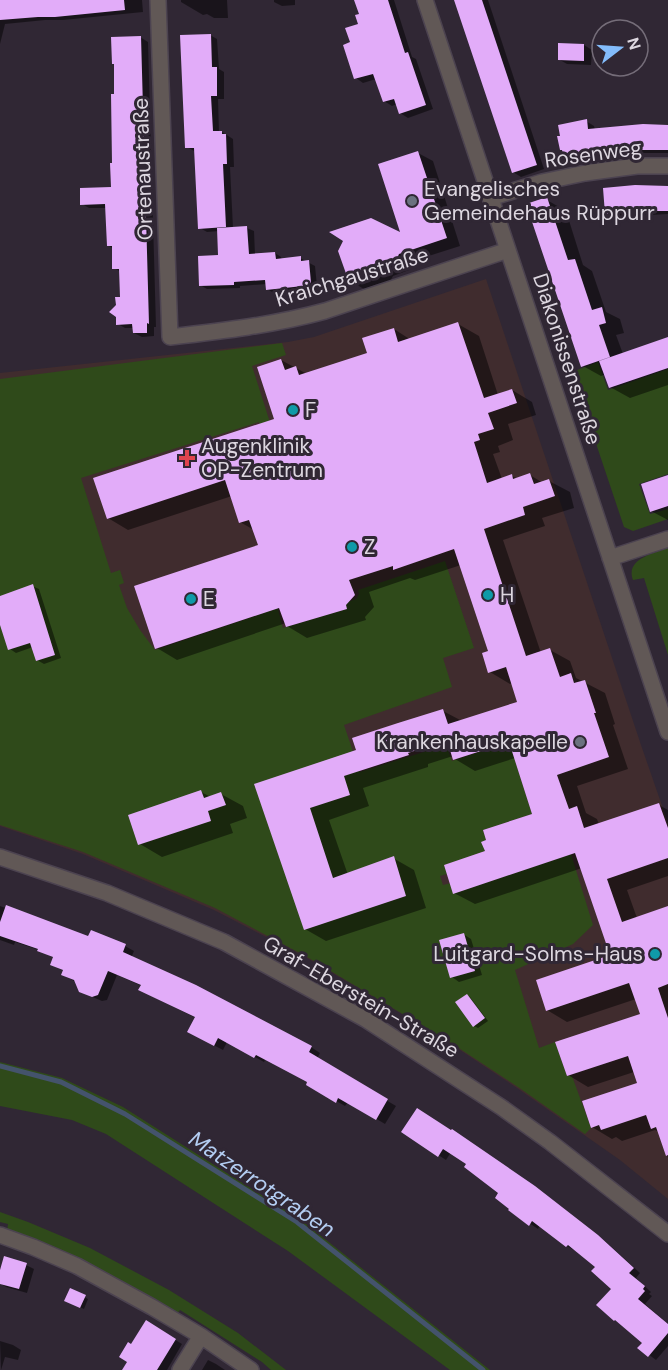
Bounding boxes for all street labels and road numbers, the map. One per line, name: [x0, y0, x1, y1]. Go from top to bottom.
street label: Ortenaustraße: [127, 97, 159, 241]
street label: Rosenweg: [543, 133, 644, 175]
street label: Kraichgaustraße: [272, 240, 432, 314]
street label: Diakonissenstraße: [526, 270, 608, 448]
street label: Graf-Eberstein-Straße: [258, 929, 464, 1065]

